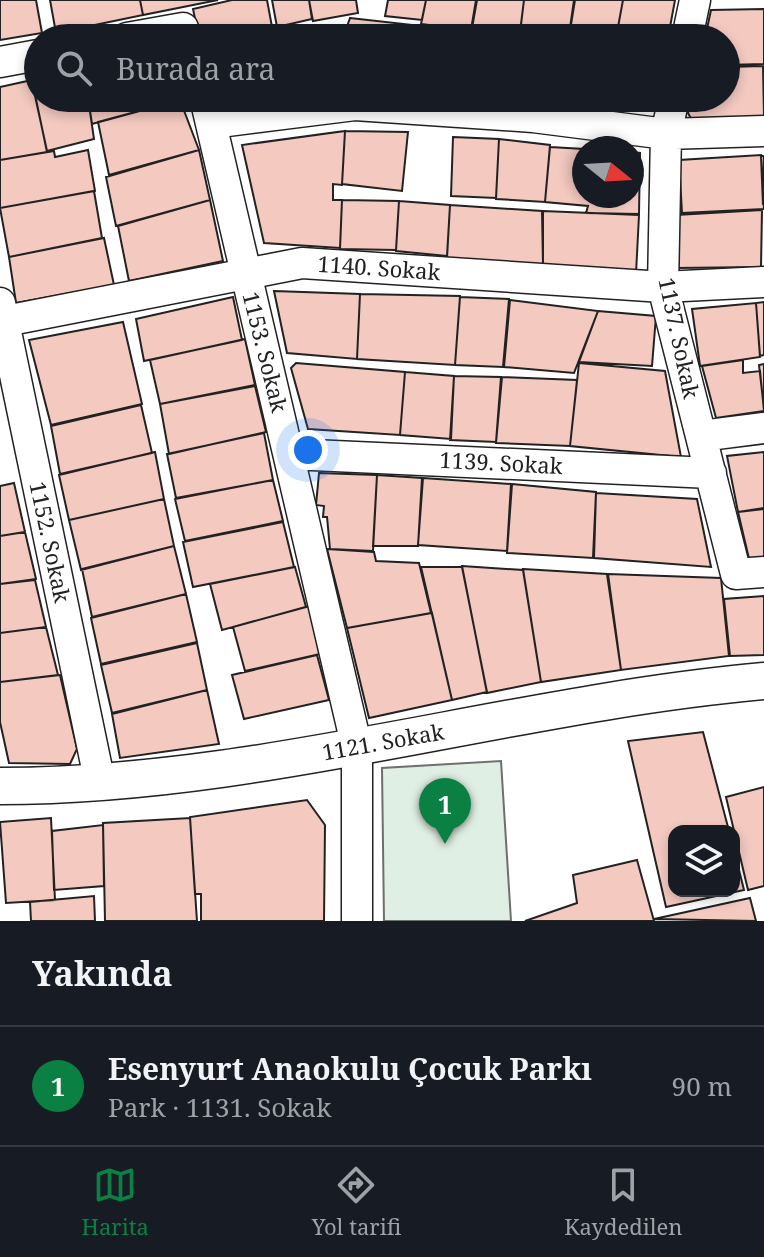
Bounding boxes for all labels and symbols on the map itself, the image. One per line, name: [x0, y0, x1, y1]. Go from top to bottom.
north arrow: [572, 136, 644, 208]
street label: 1140. Sokak: [317, 248, 442, 286]
street label: 1137. Sokak: [652, 274, 707, 401]
street label: 1153. Sokak: [237, 288, 295, 415]
your location: [288, 430, 328, 470]
street label: 1139. Sokak: [439, 444, 563, 480]
street label: 1152. Sokak: [23, 478, 78, 605]
street label: 1121. Sokak: [320, 716, 446, 766]
pin: 1: [419, 778, 471, 844]

